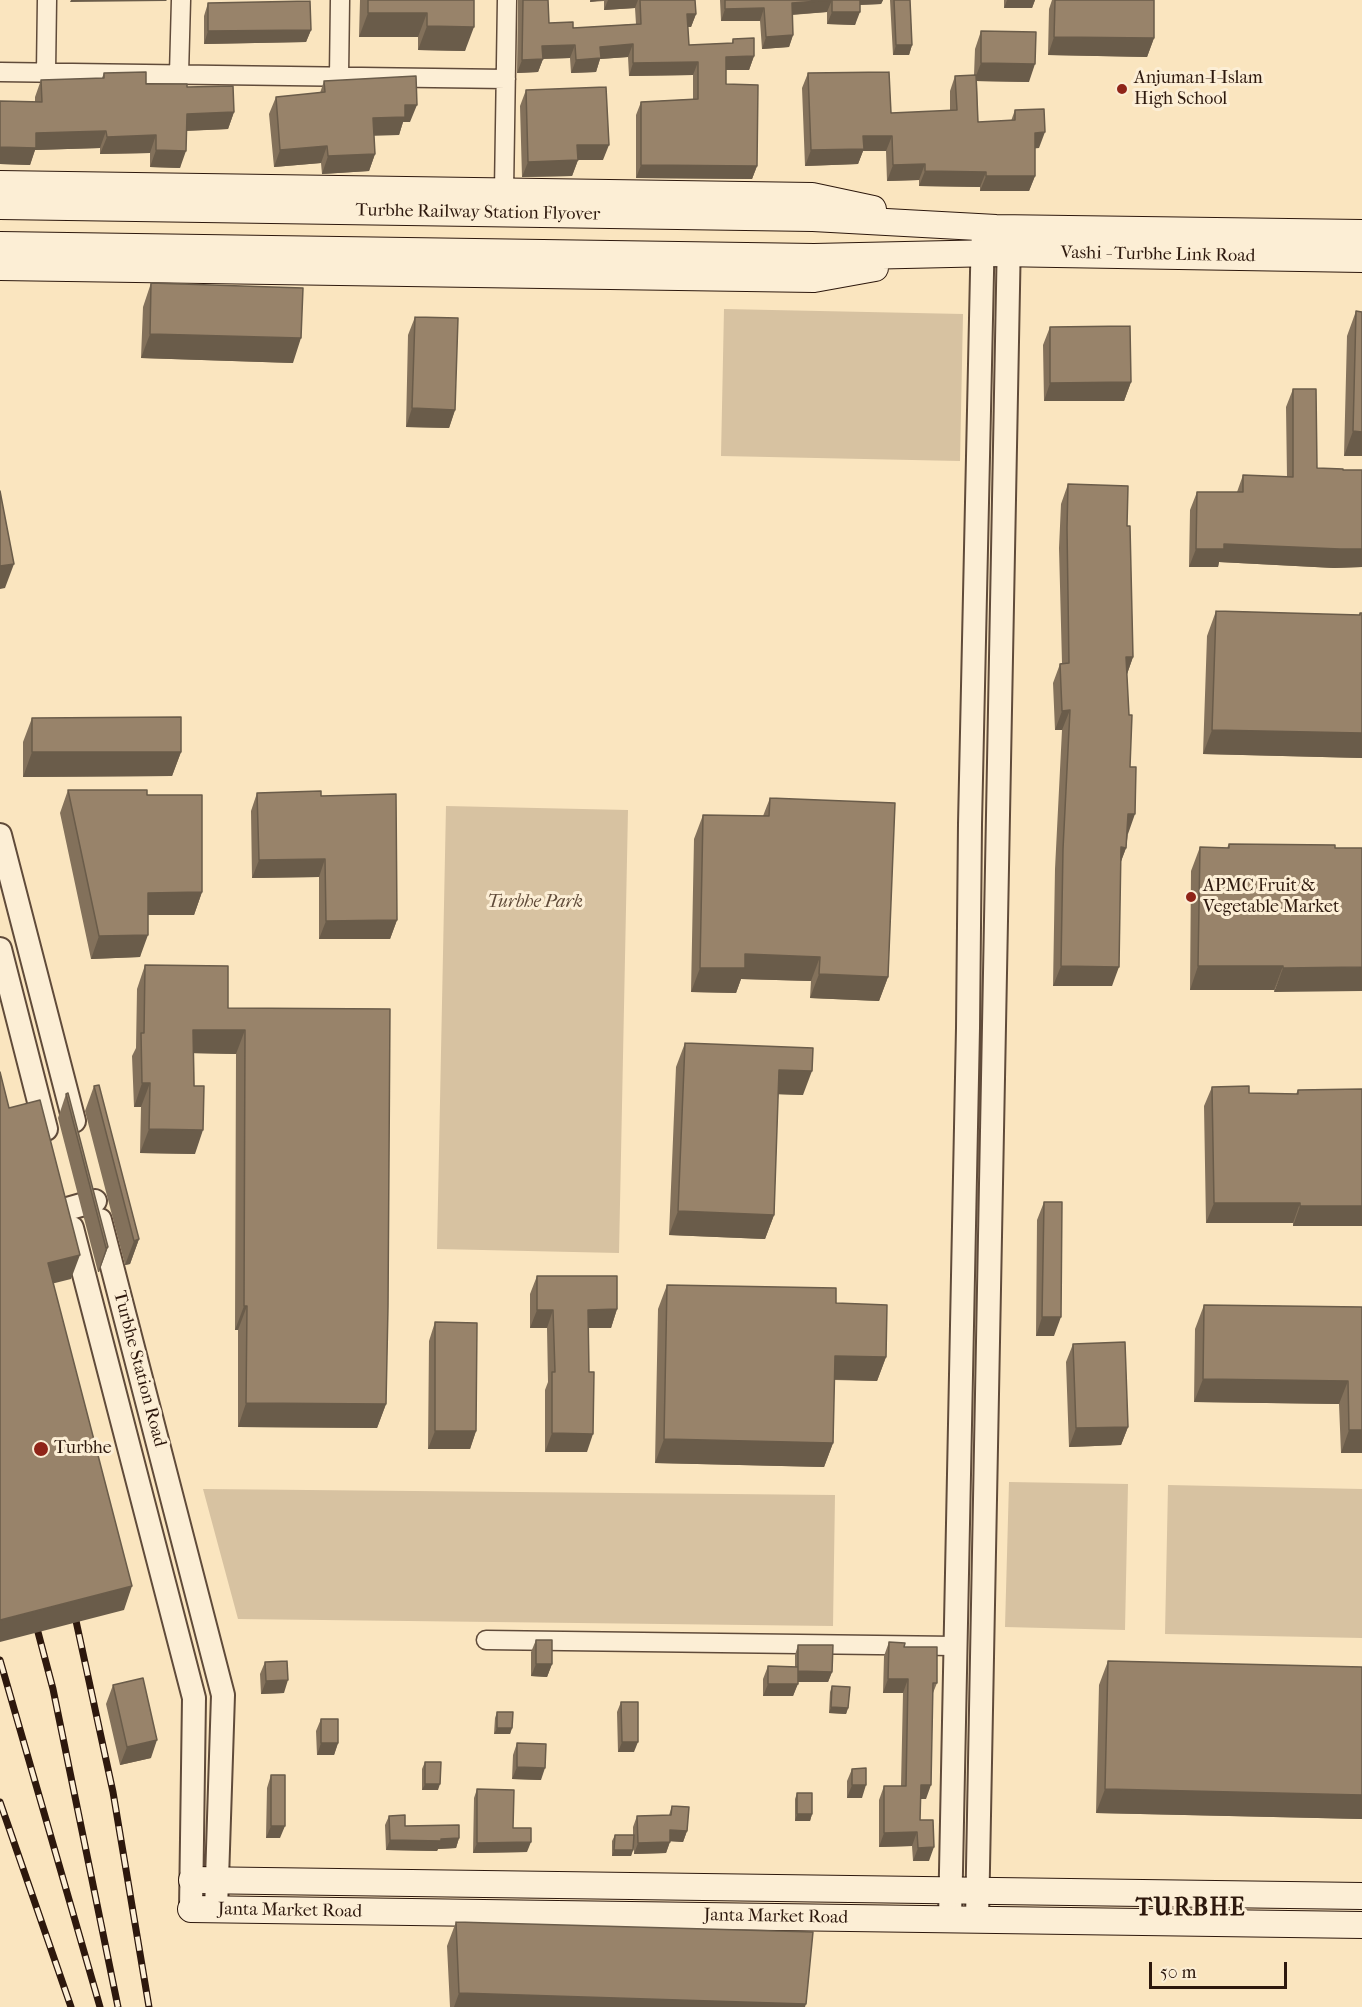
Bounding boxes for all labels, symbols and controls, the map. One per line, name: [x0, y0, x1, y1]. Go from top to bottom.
place label: Anjuman-I-Islam High School: [1134, 68, 1263, 110]
marker: Anjuman-I-Islam High School: [1115, 82, 1129, 96]
street label: Turbhe Railway Station Flyover: [355, 200, 601, 226]
street label: Vashi - Turbhe Link Road: [1060, 243, 1256, 267]
place label: APMC Fruit & Vegetable Market: [1203, 876, 1339, 918]
marker: APMC Fruit & Vegetable Market: [1184, 890, 1198, 904]
park label: Turbhe Park: [487, 892, 583, 914]
street label: Turbhe Station Road: [108, 1289, 170, 1449]
place label: Turbhe: [54, 1438, 112, 1460]
marker: Turbhe: [32, 1440, 50, 1458]
district label: TURBHE: [1136, 1895, 1246, 1923]
street label: Janta Market Road: [218, 1899, 362, 1923]
street label: Janta Market Road: [704, 1905, 848, 1929]
scale bar: [1152, 1950, 1290, 1988]
text: 50 m: [1160, 1962, 1196, 1983]

